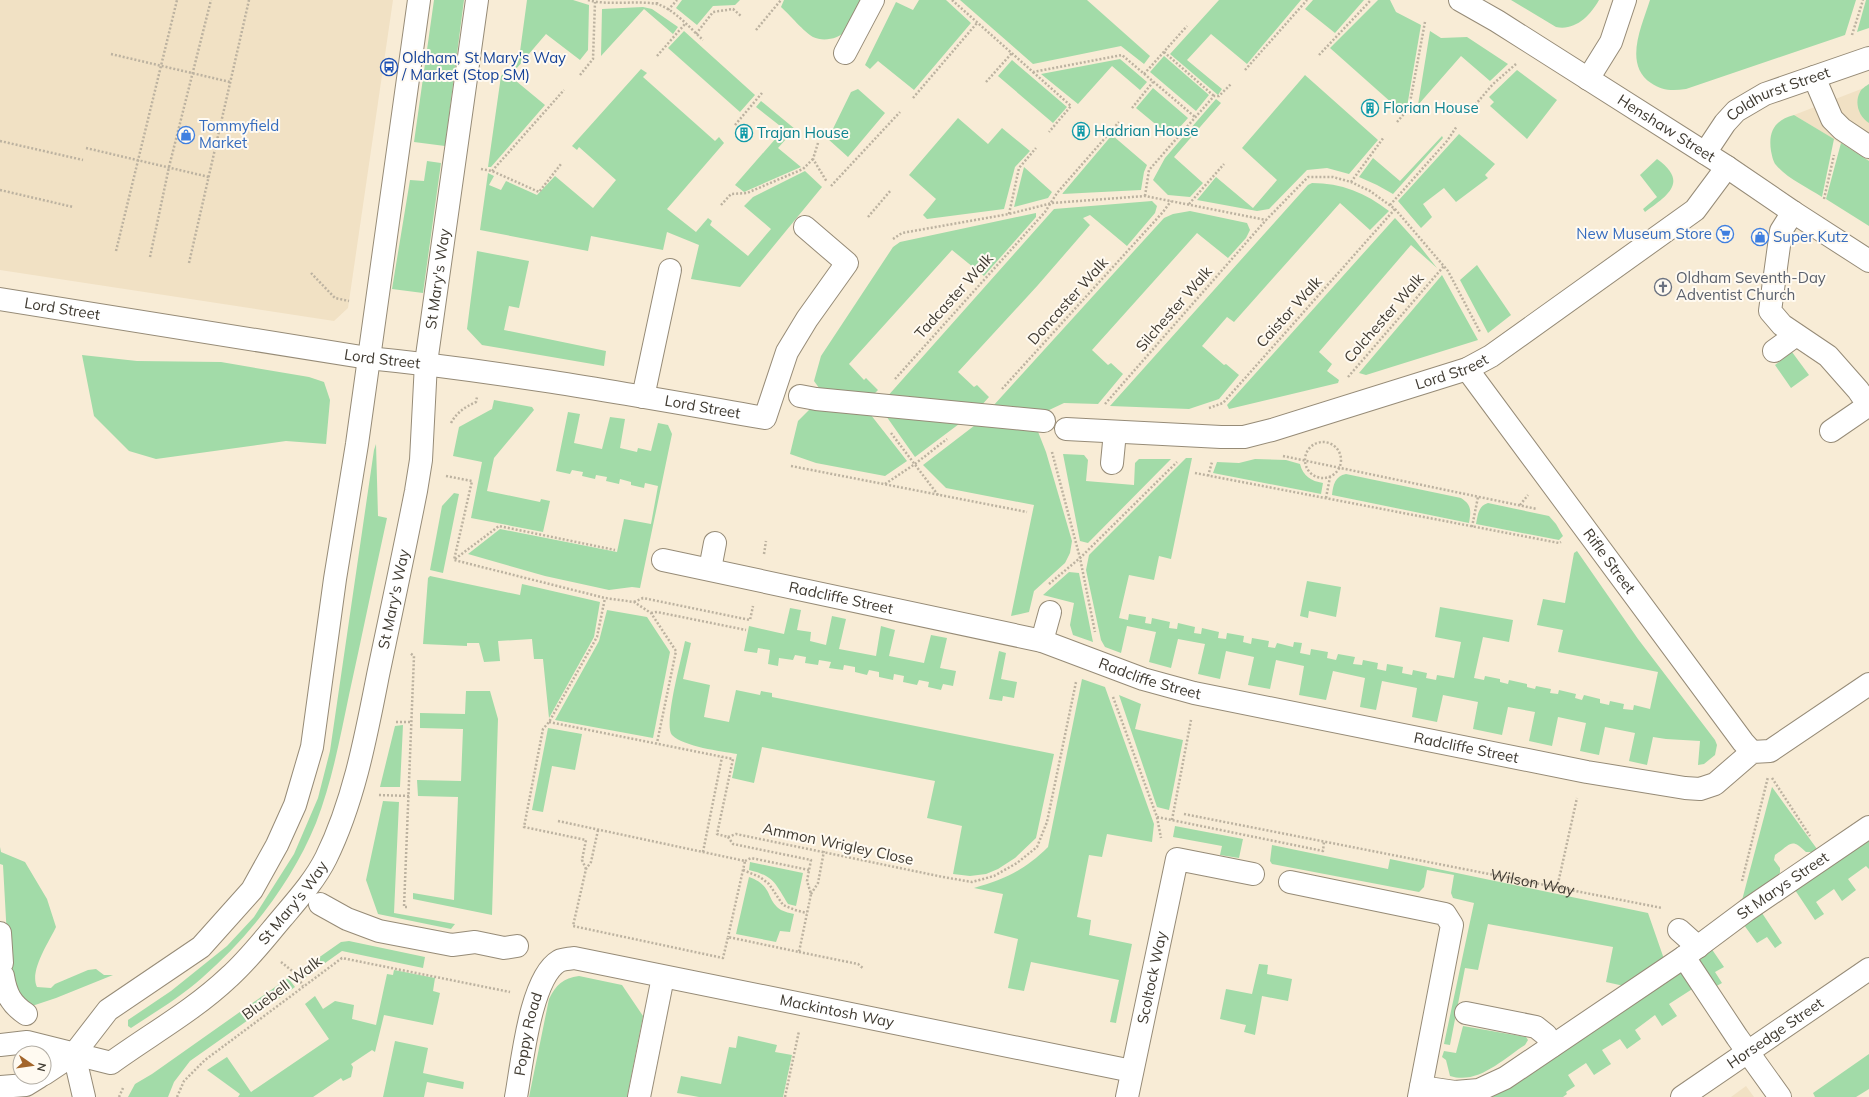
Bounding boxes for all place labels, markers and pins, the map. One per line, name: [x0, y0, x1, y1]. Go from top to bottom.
place label: Oldham, St Mary's Way / Market (Stop SM): [401, 48, 566, 84]
bus stop icon: Oldham, St Mary's Way / Market (Stop SM): [379, 57, 399, 77]
building icon: Florian House: [1360, 98, 1380, 118]
place label: Florian House: [1383, 98, 1479, 117]
place label: Tommyfield Market: [199, 116, 279, 152]
building icon: Hadrian House: [1071, 121, 1091, 141]
place label: Hadrian House: [1094, 121, 1199, 140]
building icon: Trajan House: [734, 123, 754, 143]
place label: Trajan House: [757, 123, 849, 142]
shop icon: Tommyfield Market: [176, 125, 196, 145]
place label: New Museum Store: [1576, 224, 1712, 243]
supermarket icon: New Museum Store: [1715, 224, 1735, 244]
shop icon: Super Kutz: [1750, 227, 1770, 247]
place label: Super Kutz: [1773, 227, 1849, 246]
place label: Oldham Seventh-Day Adventist Church: [1676, 268, 1826, 304]
church icon: Oldham Seventh-Day Adventist Church: [1653, 277, 1673, 297]

